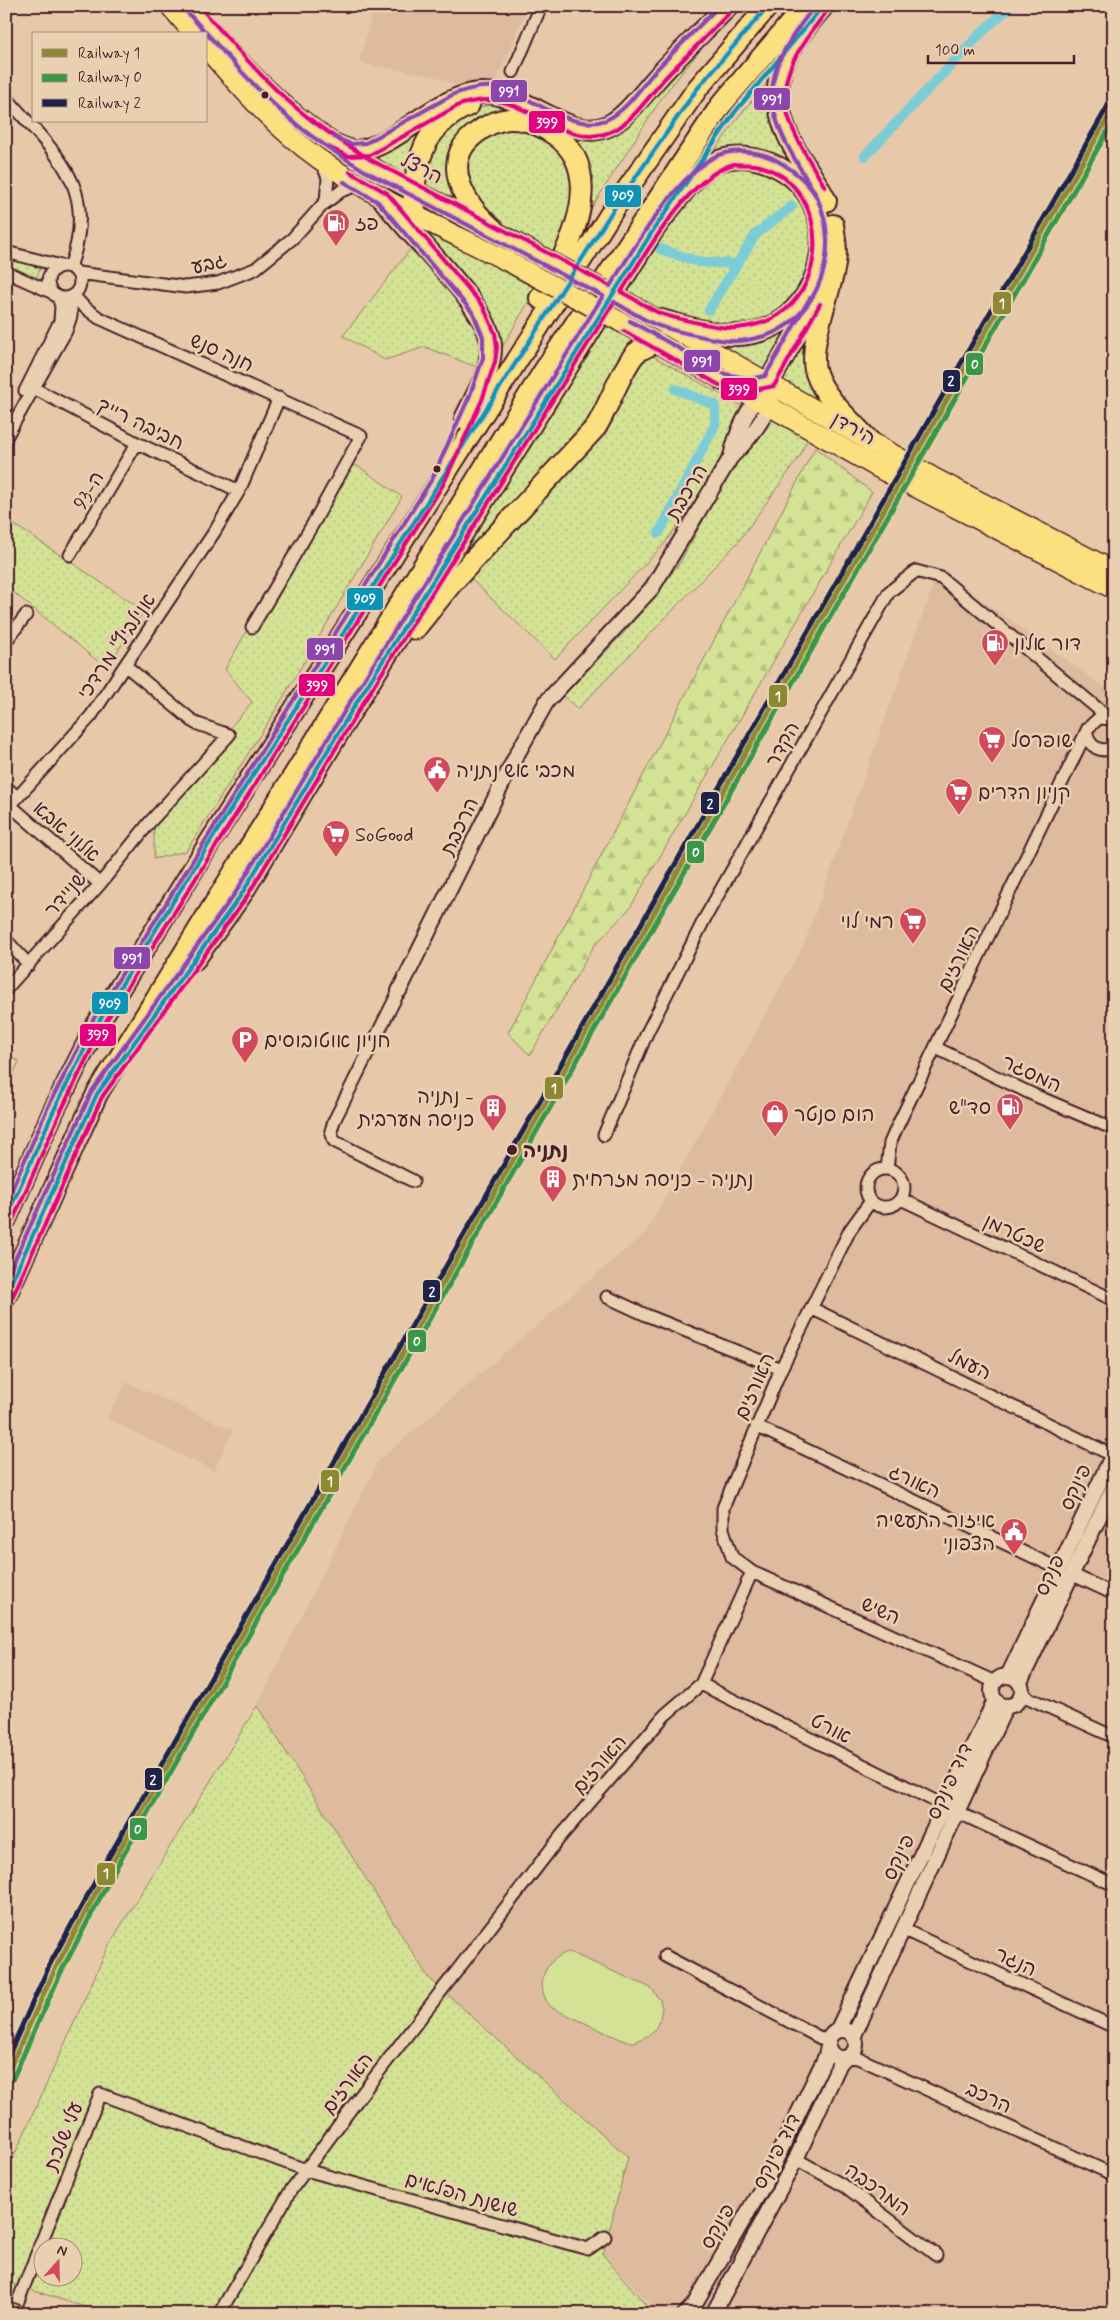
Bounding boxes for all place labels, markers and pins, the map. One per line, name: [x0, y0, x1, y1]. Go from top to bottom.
unlabelled marker: [260, 90, 270, 100]
fuel station icon: פז: [321, 208, 351, 247]
place label: פז: [355, 211, 379, 238]
unlabelled marker: [432, 464, 442, 474]
fuel station icon: דור אלון: [980, 628, 1010, 667]
place label: דור אלון: [1014, 631, 1081, 658]
supermarket icon: שופרסל: [977, 725, 1007, 764]
place label: שופרסל: [1011, 728, 1073, 755]
public building icon: מכבי אש נתניה: [422, 755, 452, 794]
place label: מכבי אש נתניה: [456, 758, 575, 785]
supermarket icon: קניון הדרים: [944, 777, 974, 816]
place label: קניון הדרים: [978, 780, 1070, 807]
supermarket icon: SoGood: [321, 819, 351, 858]
place label: SoGood: [355, 822, 414, 849]
supermarket icon: רמי לוי: [898, 906, 928, 945]
place label: רמי לוי: [840, 909, 894, 936]
parking icon: חניון אוטובוסים: [230, 1025, 260, 1064]
place label: חניון אוטובוסים: [264, 1028, 391, 1055]
place label: נתניה - כניסה מערבית: [357, 1084, 474, 1134]
fuel station icon: סד"ש: [995, 1092, 1025, 1131]
building icon: נתניה - כניסה מערבית: [478, 1093, 508, 1132]
place label: סד"ש: [949, 1095, 991, 1122]
shop icon: הום סנטר: [760, 1099, 790, 1138]
place label: הום סנטר: [794, 1102, 874, 1129]
place label: נתניה: [523, 1138, 568, 1165]
marker: נתניה: [505, 1143, 519, 1157]
building icon: נתניה - כניסה מזרחית: [538, 1164, 568, 1203]
place label: נתניה - כניסה מזרחית: [572, 1167, 754, 1194]
place label: איזור התעשיה הצפוני: [876, 1508, 995, 1558]
public building icon: איזור התעשיה הצפוני: [999, 1517, 1029, 1556]

